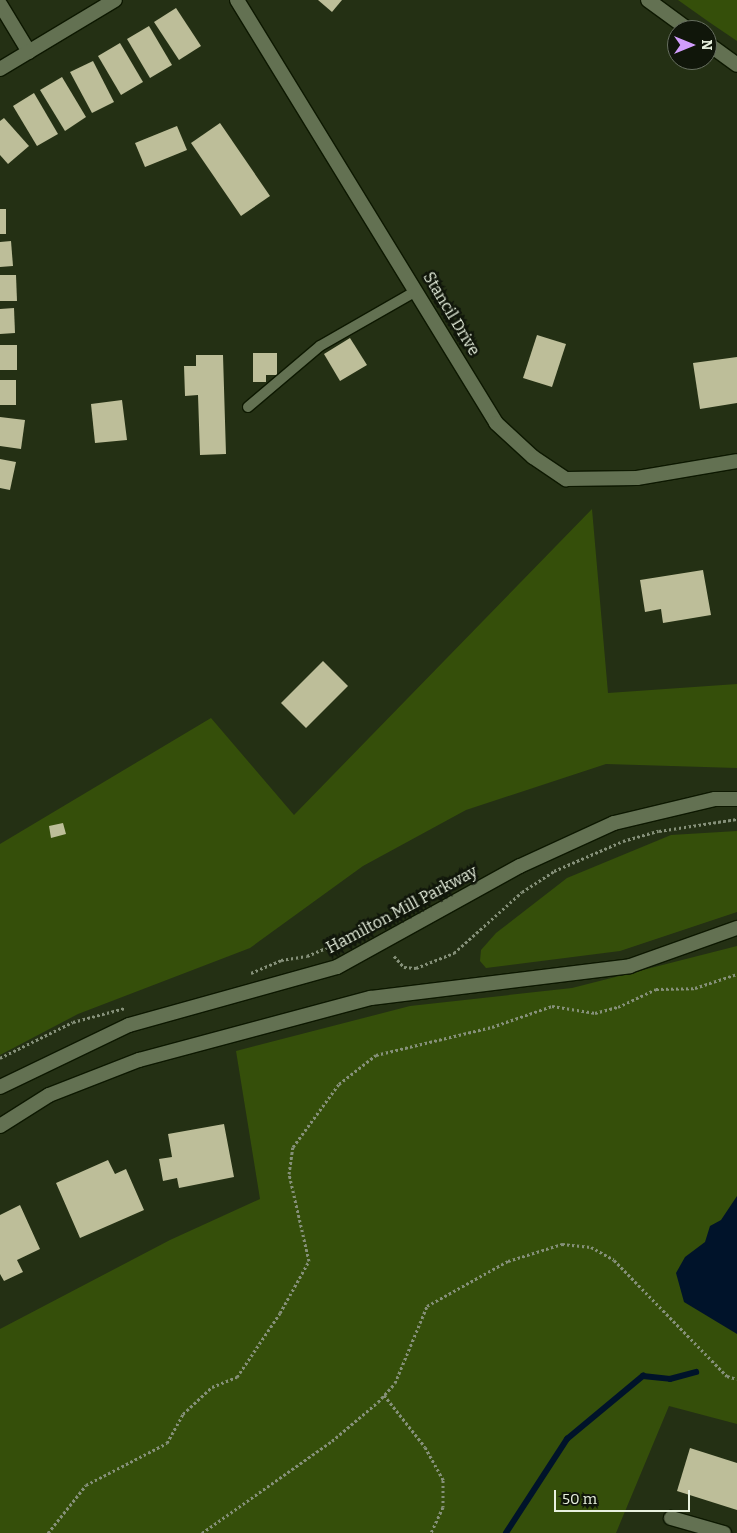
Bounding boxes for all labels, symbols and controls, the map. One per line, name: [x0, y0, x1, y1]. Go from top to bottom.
north arrow: [667, 20, 717, 70]
text: N: [698, 40, 715, 50]
street label: Stancil Drive: [419, 269, 483, 359]
street label: Hamilton Mill Parkway: [323, 862, 481, 958]
scale bar: [557, 1480, 693, 1512]
text: 50 m: [562, 1490, 597, 1508]

